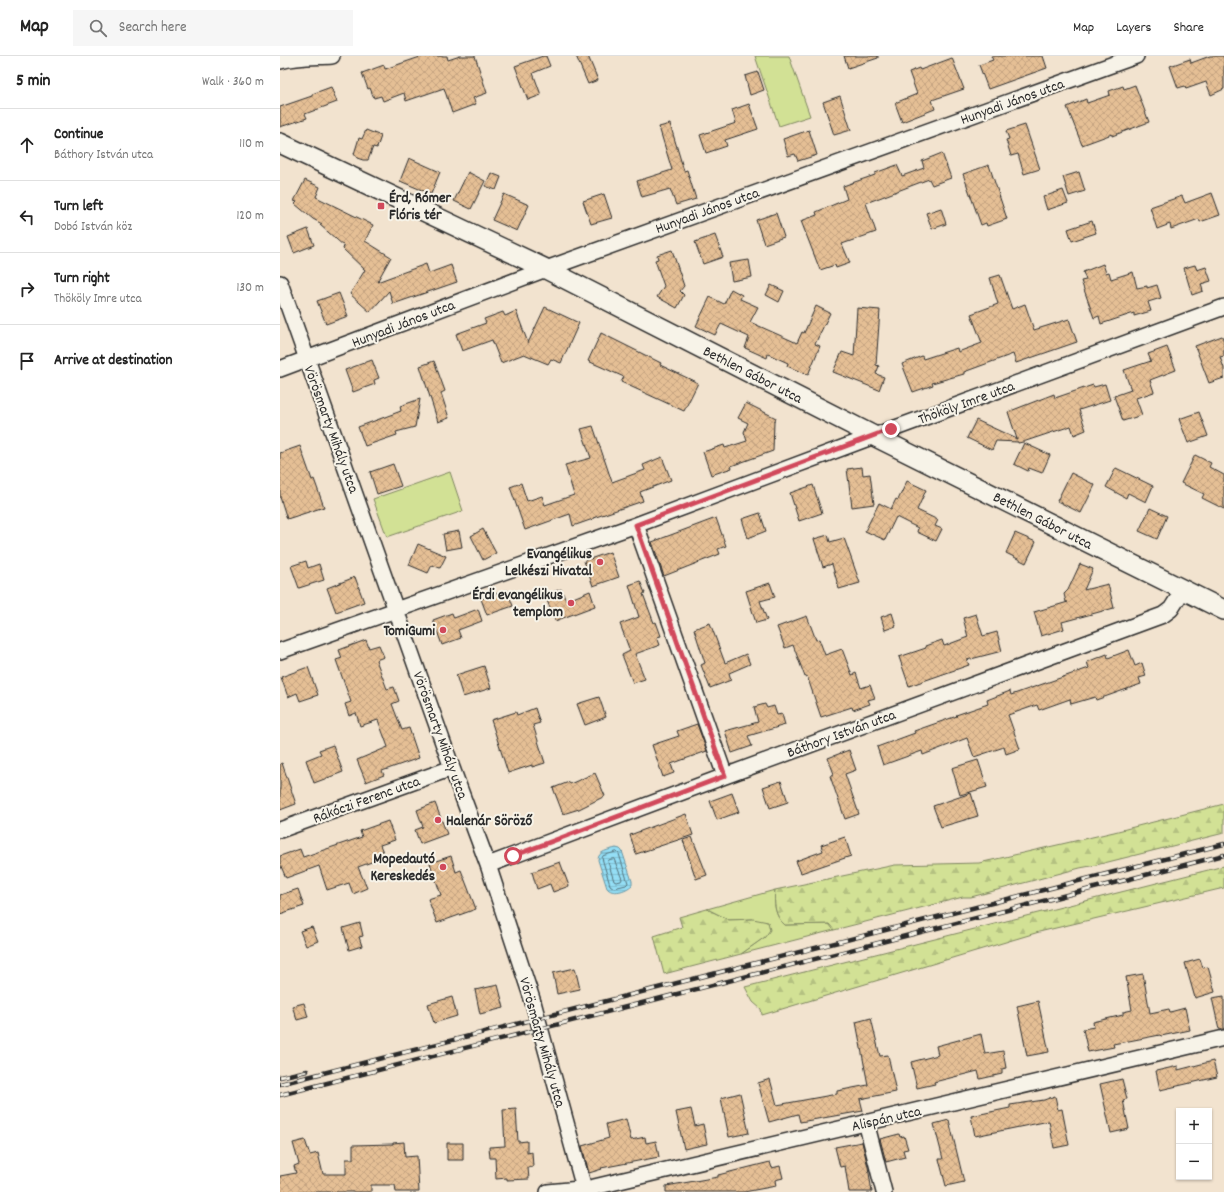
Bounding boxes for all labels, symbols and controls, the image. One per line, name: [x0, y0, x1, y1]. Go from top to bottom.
search box: [73, 10, 353, 46]
text: Map: [20, 14, 49, 41]
icon: search: [87, 17, 109, 39]
text: Search here: [119, 17, 187, 39]
text: Map: [1073, 18, 1094, 38]
text: Layers: [1116, 18, 1151, 38]
text: Share: [1173, 18, 1204, 38]
text: 5 min: [16, 70, 50, 94]
text: Walk · 360 m: [202, 73, 264, 92]
street label: Hunyadi János utca: [958, 74, 1068, 132]
text: Continue: [54, 124, 103, 146]
icon: ahead: [16, 134, 38, 156]
text: 110 m: [239, 135, 264, 154]
text: Báthory István utca: [54, 146, 153, 165]
street label: Hunyadi János utca: [653, 183, 763, 241]
place label: Érd, Rómer Flóris tér: [389, 188, 452, 227]
text: Turn left: [54, 196, 103, 218]
marker: Érd, Rómer Flóris tér: [376, 201, 386, 211]
icon: left: [16, 206, 38, 228]
text: 120 m: [236, 207, 264, 226]
text: Dobó István köz: [54, 218, 132, 237]
text: Turn right: [54, 268, 110, 290]
icon: right: [16, 278, 38, 300]
text: 130 m: [236, 279, 264, 298]
text: Thököly Imre utca: [54, 290, 142, 309]
street label: Hunyadi János utca: [349, 295, 459, 355]
street label: Bethlen Gábor utca: [699, 341, 806, 411]
icon: arrive: [16, 350, 38, 372]
text: Arrive at destination: [54, 350, 172, 372]
street label: Vörösmarty Mihály utca: [297, 363, 364, 498]
street label: Thököly Imre utca: [915, 376, 1019, 432]
route end: [882, 420, 900, 438]
street label: Bethlen Gábor utca: [989, 487, 1096, 557]
place label: Evangélikus Lelkészi Hivatal: [505, 544, 592, 583]
marker: Evangélikus Lelkészi Hivatal: [595, 557, 605, 567]
place label: Érdi evangélikus templom: [472, 585, 563, 624]
marker: Érdi evangélikus templom: [566, 598, 576, 608]
place label: TomiGumi: [384, 621, 435, 643]
marker: TomiGumi: [438, 625, 448, 635]
street label: Vörösmarty Mihály utca: [406, 669, 473, 804]
street label: Báthory István utca: [784, 705, 900, 765]
street label: Rákóczi Ferenc utca: [310, 771, 424, 830]
place label: Halenár Söröző: [446, 811, 534, 833]
marker: Halenár Söröző: [433, 815, 443, 825]
route start: [504, 847, 522, 865]
place label: Mopedautó Kereskedés: [370, 849, 435, 888]
marker: Mopedautó Kereskedés: [438, 862, 448, 872]
street label: Vörösmarty Mihály utca: [512, 975, 570, 1111]
street label: Alispán utca: [850, 1101, 924, 1139]
map controls: [1176, 1108, 1212, 1180]
button: +: [1176, 1108, 1212, 1144]
button: −: [1176, 1144, 1212, 1180]

